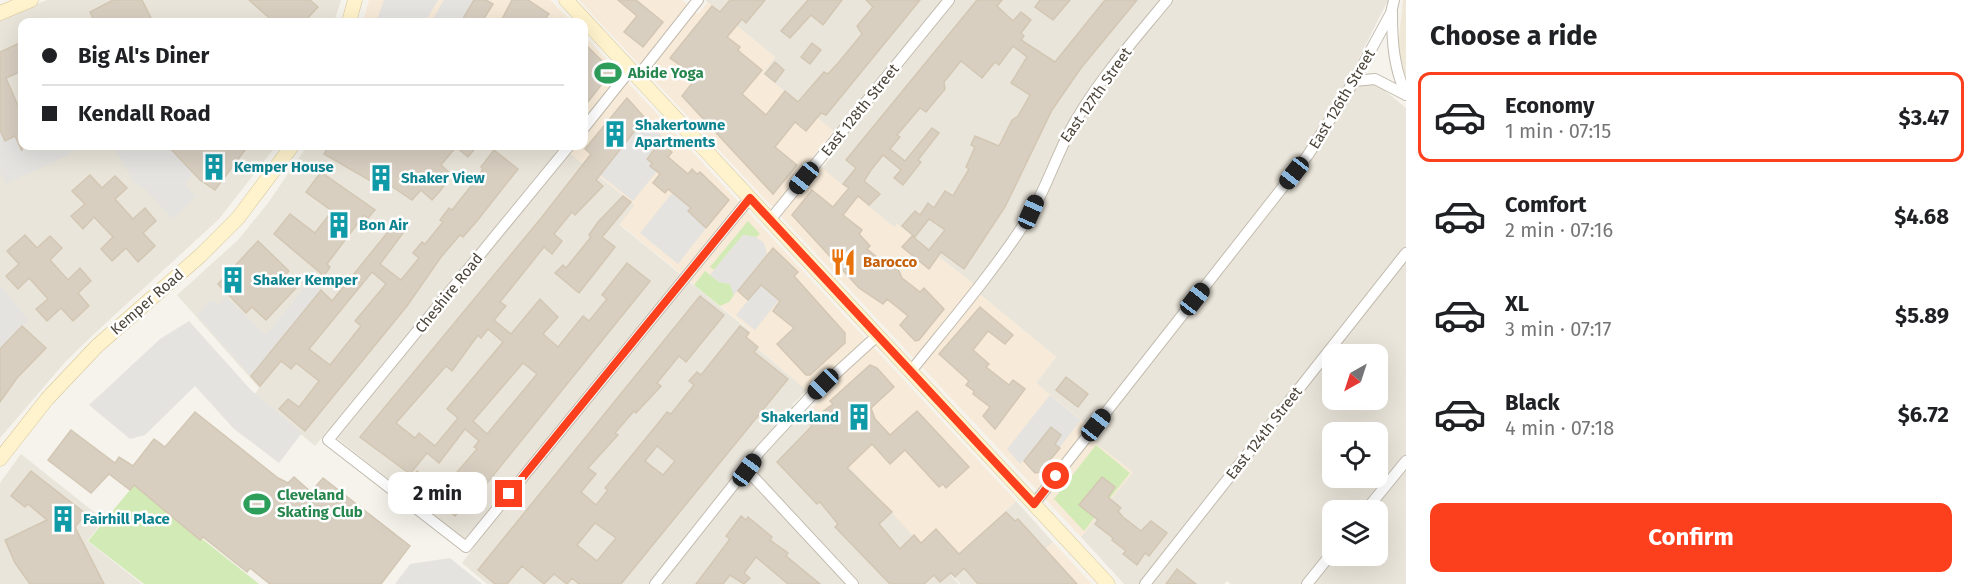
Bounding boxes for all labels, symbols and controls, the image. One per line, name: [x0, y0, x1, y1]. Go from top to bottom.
text: Choose a ride: [1430, 20, 1597, 52]
text: Big Al's Diner: [78, 42, 209, 69]
street label: East 127th Street: [1057, 44, 1136, 146]
street label: East 126th Street: [1305, 45, 1379, 152]
sports icon: Abide Yoga: [593, 58, 623, 88]
street label: East 128th Street: [817, 60, 903, 160]
place label: Abide Yoga: [627, 64, 704, 82]
icon: car: [1433, 90, 1487, 144]
text: Economy: [1505, 92, 1594, 119]
text: Kendall Road: [78, 100, 211, 127]
text: $3.47: [1899, 104, 1949, 131]
place label: Shakertowne Apartments: [634, 116, 725, 151]
building icon: Shakertowne Apartments: [600, 119, 630, 149]
text: 1 min · 07:15: [1505, 119, 1611, 143]
building icon: Kemper House: [199, 152, 229, 182]
car: [1276, 153, 1312, 193]
place label: Kemper House: [234, 158, 334, 176]
car: [786, 158, 822, 198]
building icon: Shaker View: [366, 163, 396, 193]
place label: Shaker View: [401, 169, 485, 187]
icon: car: [1433, 189, 1487, 243]
text: Comfort: [1505, 191, 1586, 218]
car: [1015, 192, 1047, 232]
text: $4.68: [1894, 203, 1949, 230]
building icon: Bon Air: [324, 210, 354, 240]
place label: Bon Air: [359, 216, 409, 234]
text: 2 min · 07:16: [1505, 218, 1613, 242]
restaurant icon: Barocco: [828, 247, 858, 277]
street label: Cheshire Road: [411, 250, 487, 336]
place label: Barocco: [863, 253, 918, 271]
street label: Kemper Road: [107, 265, 187, 339]
building icon: Shaker Kemper: [218, 265, 248, 295]
place label: Shaker Kemper: [253, 271, 359, 289]
car: [1177, 279, 1213, 319]
icon: car: [1433, 288, 1487, 342]
text: XL: [1505, 290, 1529, 317]
text: $5.89: [1895, 302, 1949, 329]
text: 3 min · 07:17: [1505, 317, 1611, 341]
north arrow: [1322, 344, 1388, 410]
map controls: [1322, 344, 1388, 566]
car: [804, 365, 842, 403]
street label: East 124th Street: [1222, 383, 1306, 483]
icon: car: [1433, 387, 1487, 441]
text: Black: [1505, 389, 1560, 416]
text: $6.72: [1898, 401, 1949, 428]
building icon: Shakerland: [844, 402, 874, 432]
car: [1078, 405, 1114, 445]
place label: Shakerland: [761, 408, 839, 426]
text: 4 min · 07:18: [1505, 416, 1614, 440]
button: locate: [1322, 422, 1388, 488]
car: [729, 450, 765, 490]
route start: [1042, 462, 1069, 489]
callout: 2 min: [389, 473, 488, 515]
route end: [495, 480, 522, 507]
text: 2 min: [413, 481, 462, 505]
place label: Cleveland Skating Club: [277, 486, 363, 521]
sports icon: Cleveland Skating Club: [242, 489, 272, 519]
button: layers: [1322, 500, 1388, 566]
button: Confirm: [1430, 503, 1952, 572]
building icon: Fairhill Place: [48, 504, 78, 534]
place label: Fairhill Place: [83, 510, 170, 528]

